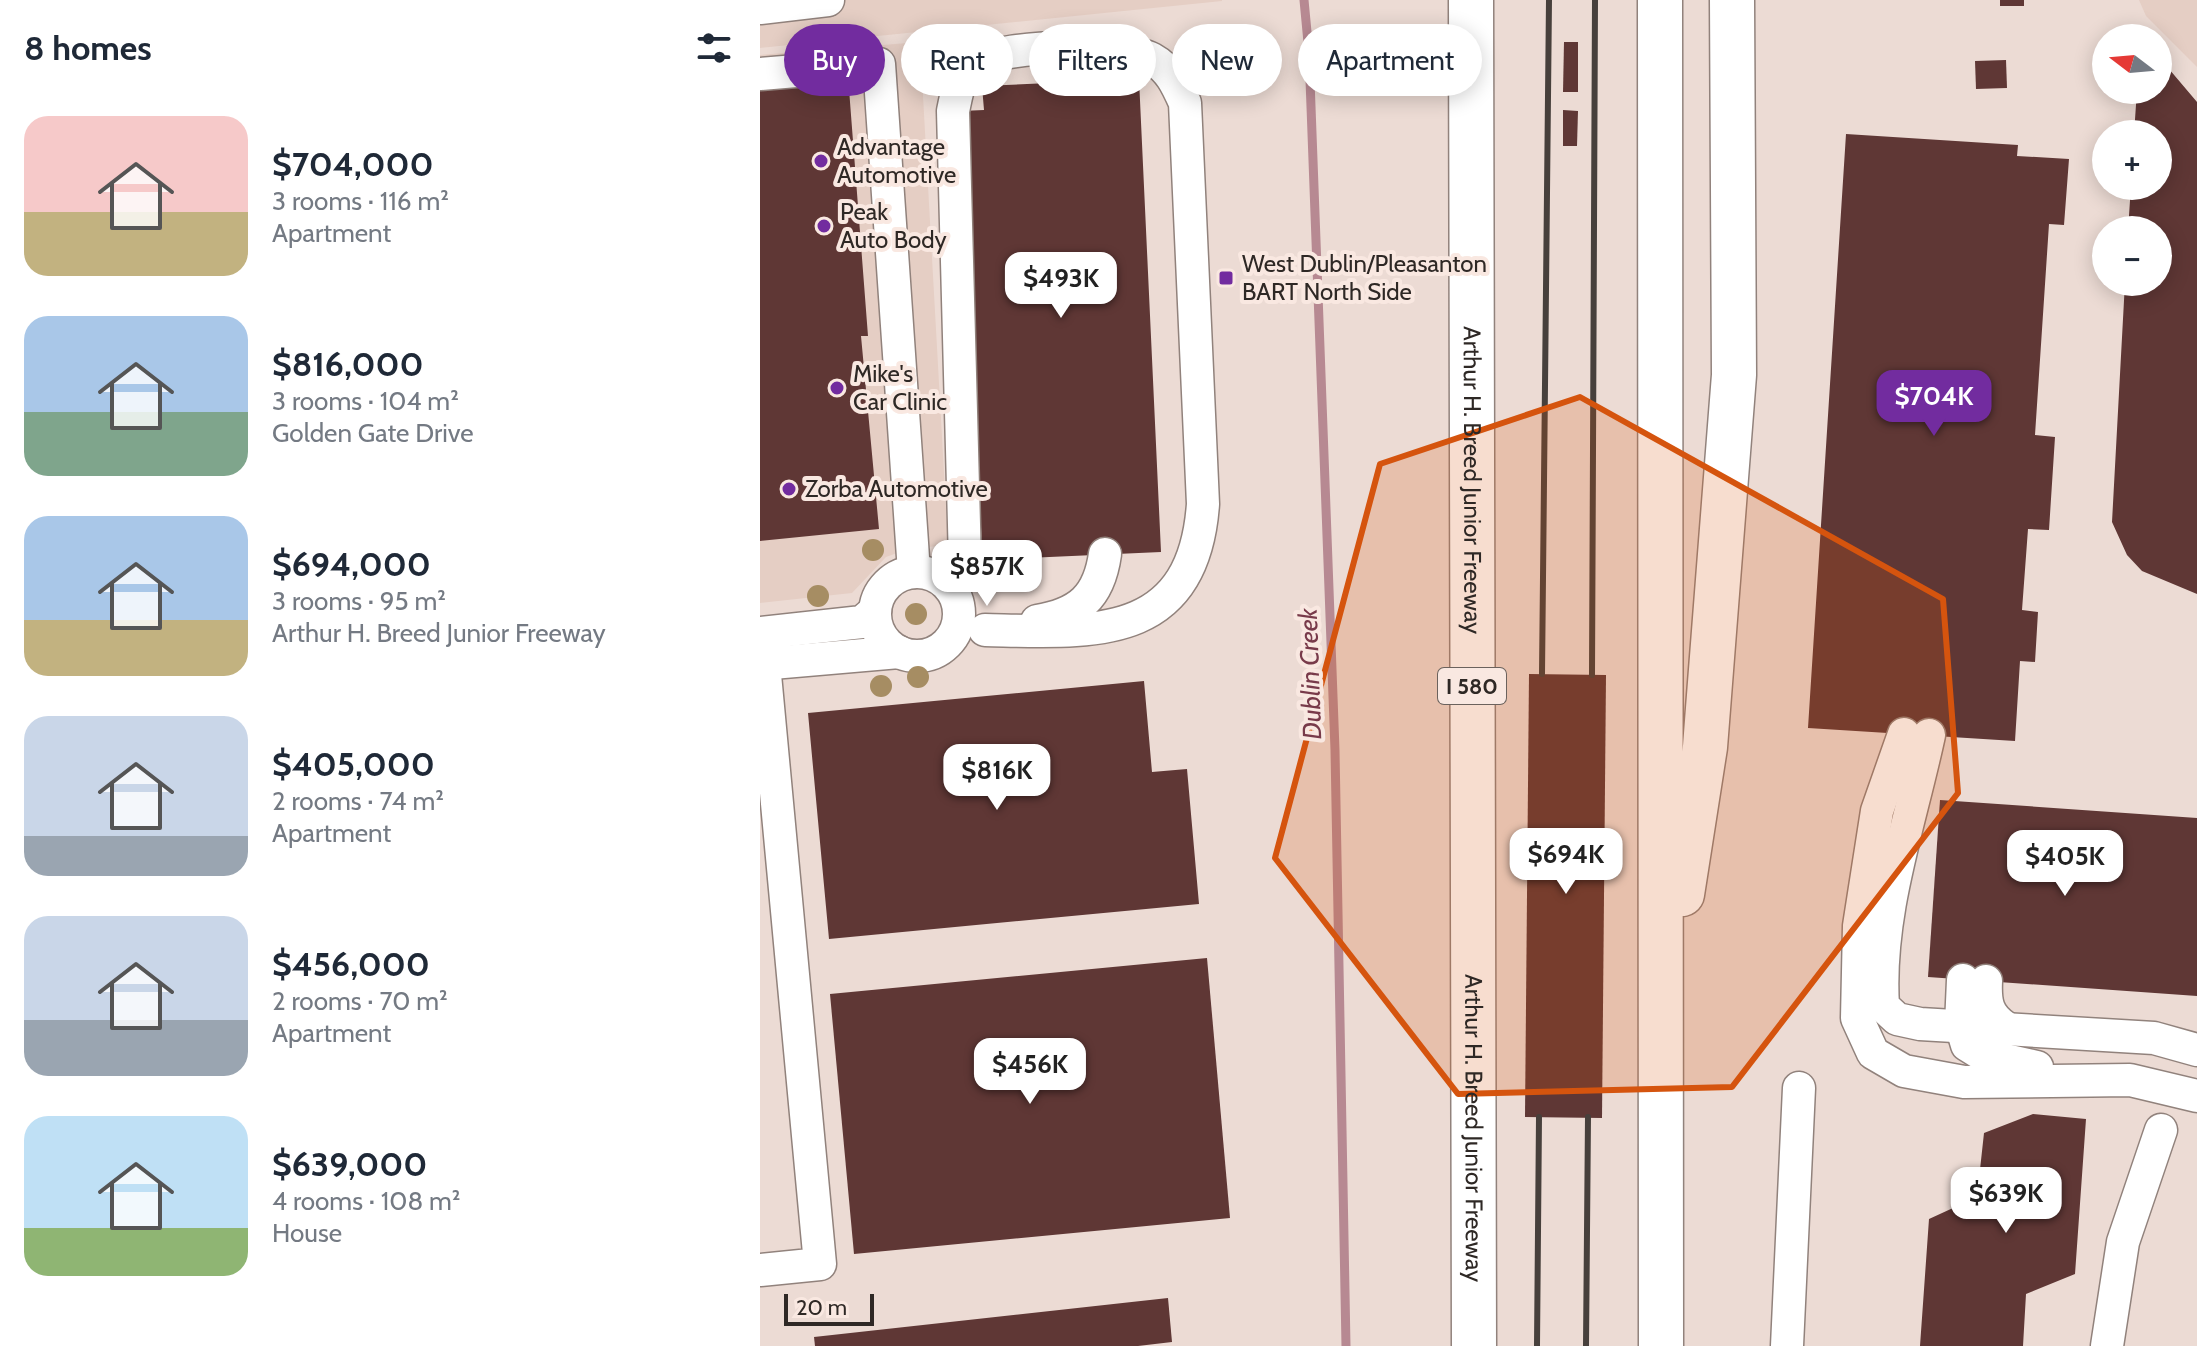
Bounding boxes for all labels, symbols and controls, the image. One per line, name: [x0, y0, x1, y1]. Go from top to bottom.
chip: Buy: [784, 24, 885, 96]
chip: Rent: [901, 24, 1013, 96]
chip: Filters: [1029, 24, 1156, 96]
chip: New: [1172, 24, 1282, 96]
chip: Apartment: [1298, 24, 1482, 96]
north arrow: [2092, 24, 2172, 104]
map controls: [2092, 24, 2172, 296]
icon: filters: [692, 26, 736, 70]
text: 8 homes: [24, 27, 152, 69]
button: +: [2092, 120, 2172, 200]
place label: Advantage Automotive: [837, 132, 956, 189]
text: $704,000: [272, 143, 433, 185]
icon: home: [88, 148, 184, 244]
marker: Advantage Automotive: [812, 152, 830, 170]
text: 3 rooms · 116 m²: [272, 185, 449, 217]
place label: Peak Auto Body: [840, 197, 947, 254]
button: −: [2092, 216, 2172, 296]
text: Apartment: [272, 217, 391, 249]
marker: Peak Auto Body: [815, 217, 833, 235]
place label: West Dublin/Pleasanton BART North Side: [1242, 249, 1487, 306]
pin: $493K: [1005, 252, 1117, 320]
text: $493K: [1023, 262, 1099, 294]
marker: West Dublin/Pleasanton BART North Side: [1217, 269, 1235, 287]
street label: Arthur H. Breed Junior Freeway: [1458, 326, 1487, 634]
text: $816,000: [272, 343, 424, 385]
icon: home: [88, 348, 184, 444]
place label: Mike's Car Clinic: [853, 359, 947, 416]
pin: $704K: [1878, 370, 1990, 438]
marker: Mike's Car Clinic: [828, 379, 846, 397]
text: $704K: [1895, 380, 1973, 412]
text: 3 rooms · 104 m²: [272, 385, 459, 417]
text: Golden Gate Drive: [272, 417, 474, 449]
place label: Zorba Automotive: [805, 474, 988, 503]
marker: Zorba Automotive: [780, 480, 798, 498]
pin: $857K: [931, 540, 1043, 608]
text: $694,000: [272, 543, 431, 585]
icon: home: [88, 548, 184, 644]
text: $857K: [950, 550, 1024, 582]
text: 3 rooms · 95 m²: [272, 585, 446, 617]
water label: Dublin Creek: [1292, 607, 1328, 740]
text: Arthur H. Breed Junior Freeway: [272, 617, 606, 649]
road number: I 580: [1438, 668, 1506, 704]
text: $405,000: [272, 743, 435, 785]
pin: $816K: [941, 744, 1053, 812]
icon: home: [88, 748, 184, 844]
text: $816K: [961, 754, 1033, 786]
text: 2 rooms · 74 m²: [272, 785, 444, 817]
text: Apartment: [272, 817, 391, 849]
pin: $694K: [1510, 828, 1622, 896]
pin: $405K: [2009, 830, 2121, 898]
text: $694K: [1528, 838, 1604, 870]
text: $405K: [2025, 840, 2105, 872]
text: $456,000: [272, 943, 430, 985]
icon: home: [88, 948, 184, 1044]
street label: Arthur H. Breed Junior Freeway: [1459, 974, 1489, 1282]
text: 2 rooms · 70 m²: [272, 985, 448, 1017]
text: Apartment: [272, 1017, 391, 1049]
pin: $456K: [974, 1038, 1086, 1106]
text: $456K: [992, 1048, 1068, 1080]
text: $639,000: [272, 1143, 427, 1185]
icon: home: [88, 1148, 184, 1244]
pin: $639K: [1950, 1167, 2062, 1235]
text: $639K: [1969, 1177, 2043, 1209]
text: 4 rooms · 108 m²: [272, 1185, 460, 1217]
text: House: [272, 1217, 342, 1249]
scale bar: [784, 1290, 874, 1326]
text: 20 m: [796, 1294, 847, 1321]

